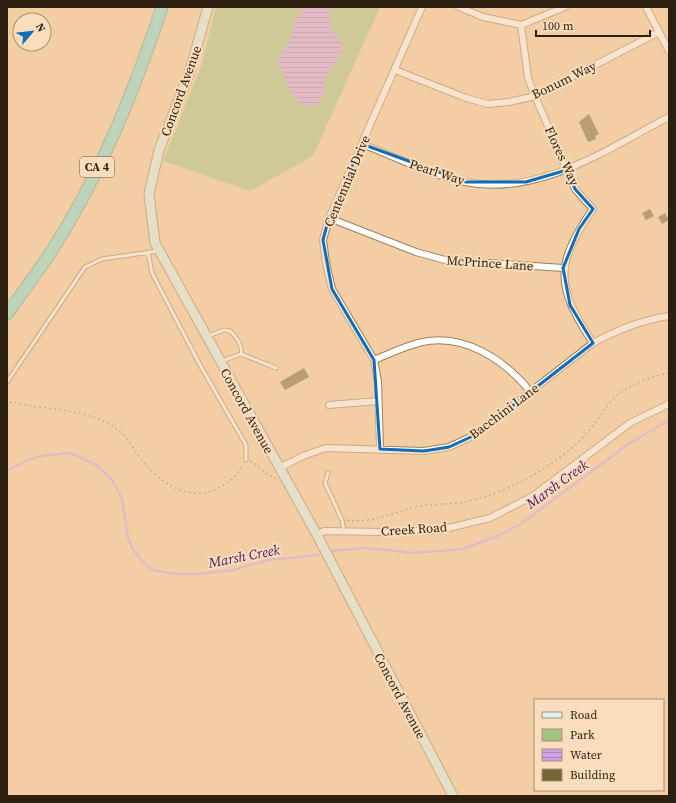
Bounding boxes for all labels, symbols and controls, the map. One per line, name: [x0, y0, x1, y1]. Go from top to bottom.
north arrow: [12, 12, 52, 52]
scale bar: [536, 12, 650, 38]
text: 100 m: [542, 18, 574, 34]
text: N: [32, 20, 49, 35]
street label: Concord Avenue: [157, 43, 205, 139]
street label: Bonum Way: [529, 57, 599, 103]
street label: Flores Way: [541, 124, 583, 189]
street label: Centennial Drive: [320, 132, 374, 229]
street label: Pearl Way: [407, 155, 467, 189]
road number: CA 4: [80, 157, 114, 177]
street label: McPrince Lane: [446, 251, 534, 275]
street label: Concord Avenue: [216, 365, 278, 457]
street label: Bacchini Lane: [466, 379, 542, 443]
water label: Marsh Creek: [521, 454, 593, 514]
street label: Creek Road: [380, 518, 448, 540]
water label: Marsh Creek: [206, 539, 282, 573]
street label: Concord Avenue: [370, 650, 430, 742]
legend: [534, 699, 664, 791]
text: Road: [570, 707, 597, 723]
text: Park: [570, 727, 595, 743]
text: Water: [570, 747, 602, 763]
text: Building: [570, 767, 615, 783]

